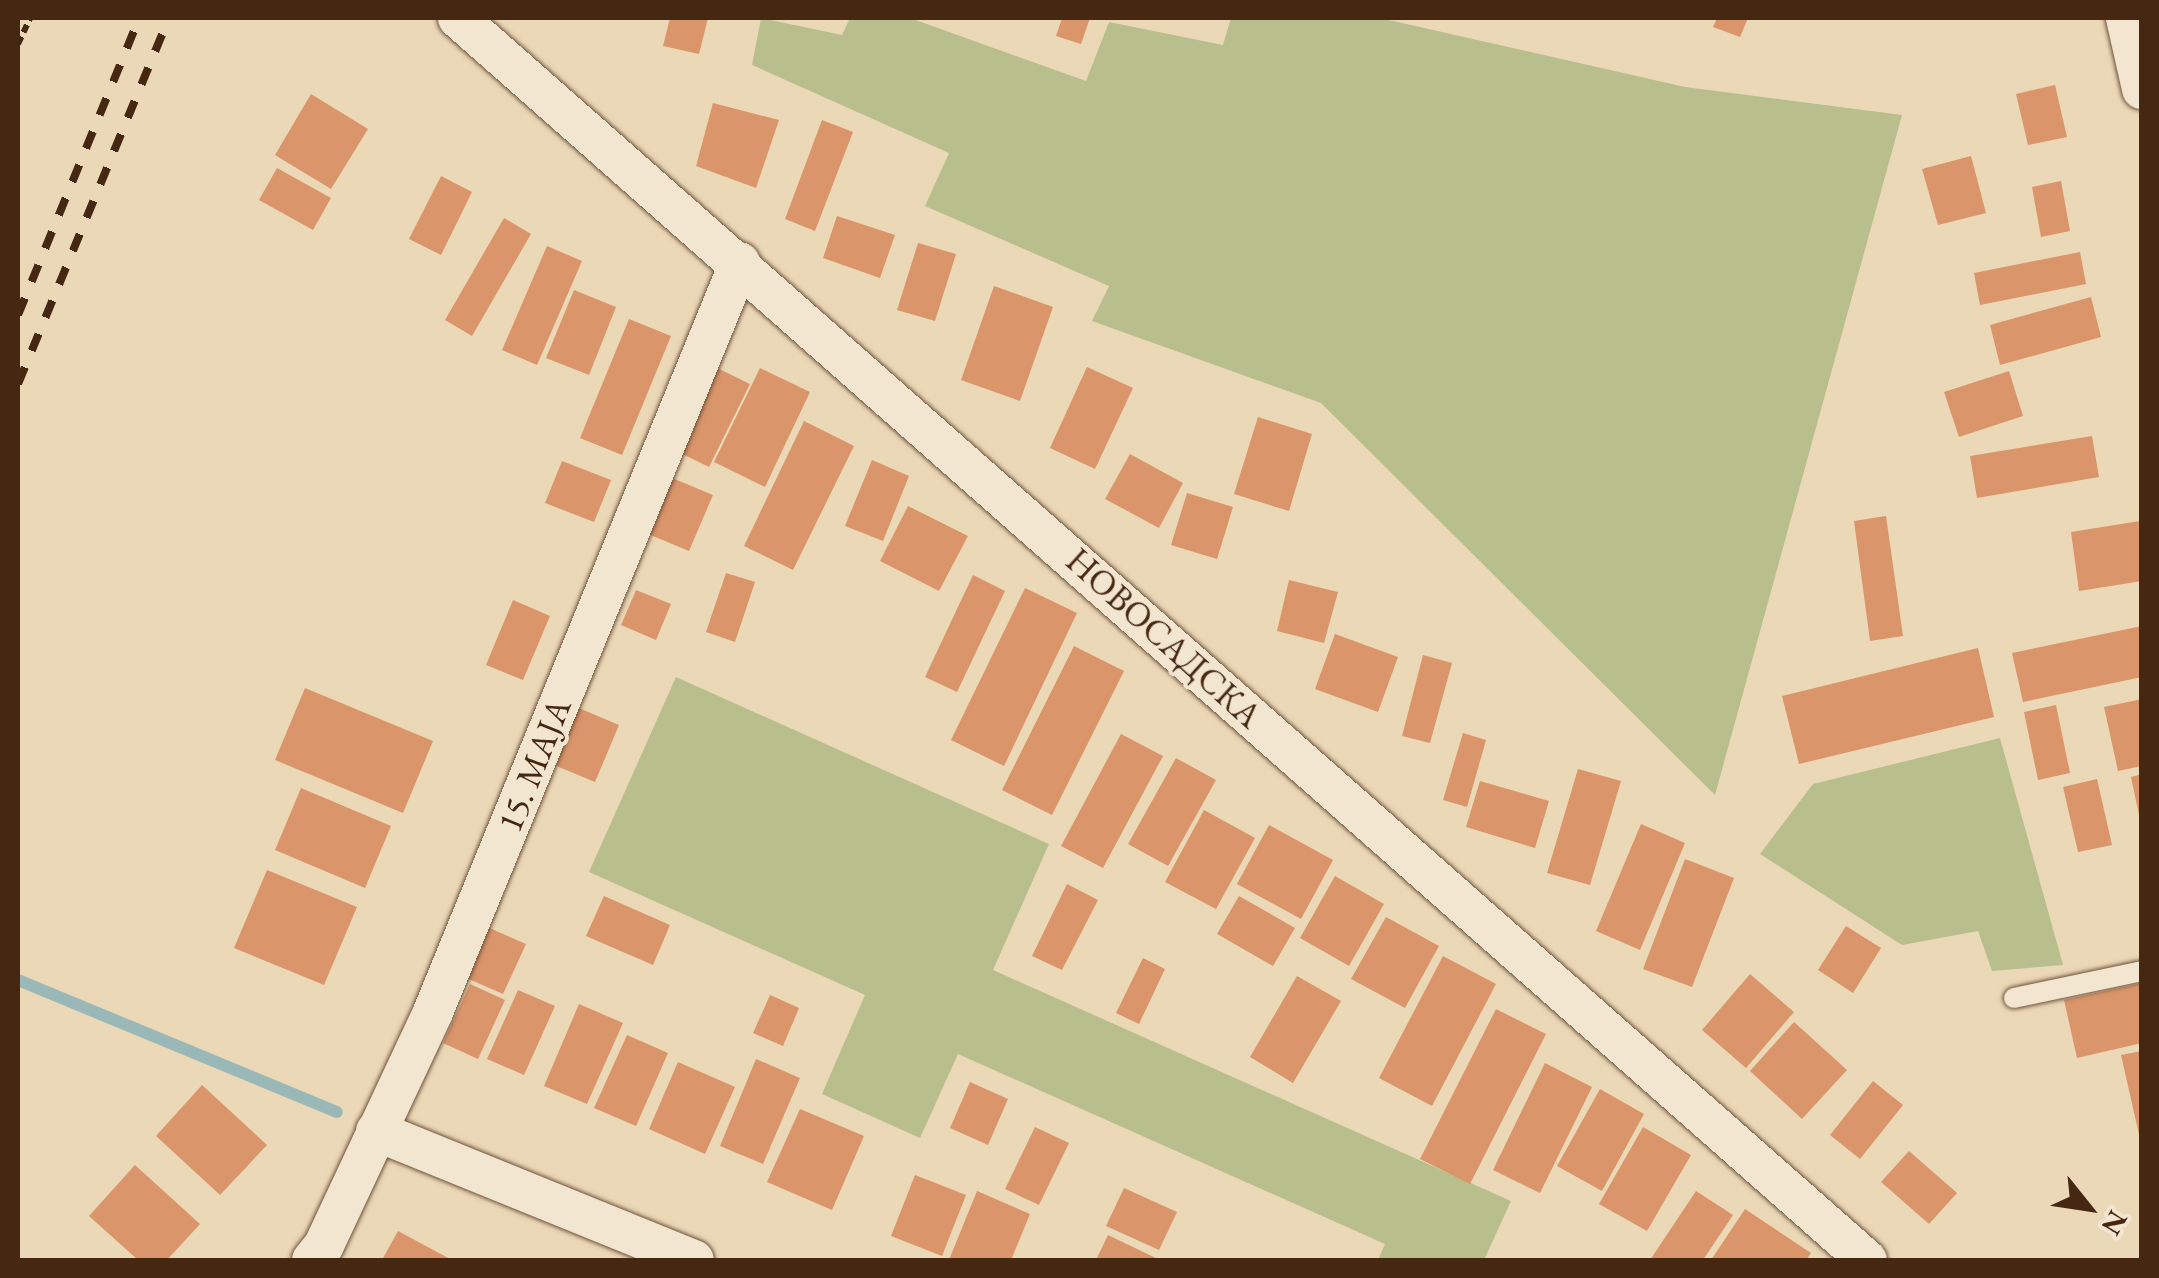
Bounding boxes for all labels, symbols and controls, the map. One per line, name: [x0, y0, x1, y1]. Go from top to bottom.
street label: НОВОСАДСКА: [1058, 539, 1270, 737]
street label: 15. МАЈА: [488, 692, 580, 838]
north arrow: [2039, 1158, 2139, 1258]
text: N: [2094, 1204, 2136, 1242]

